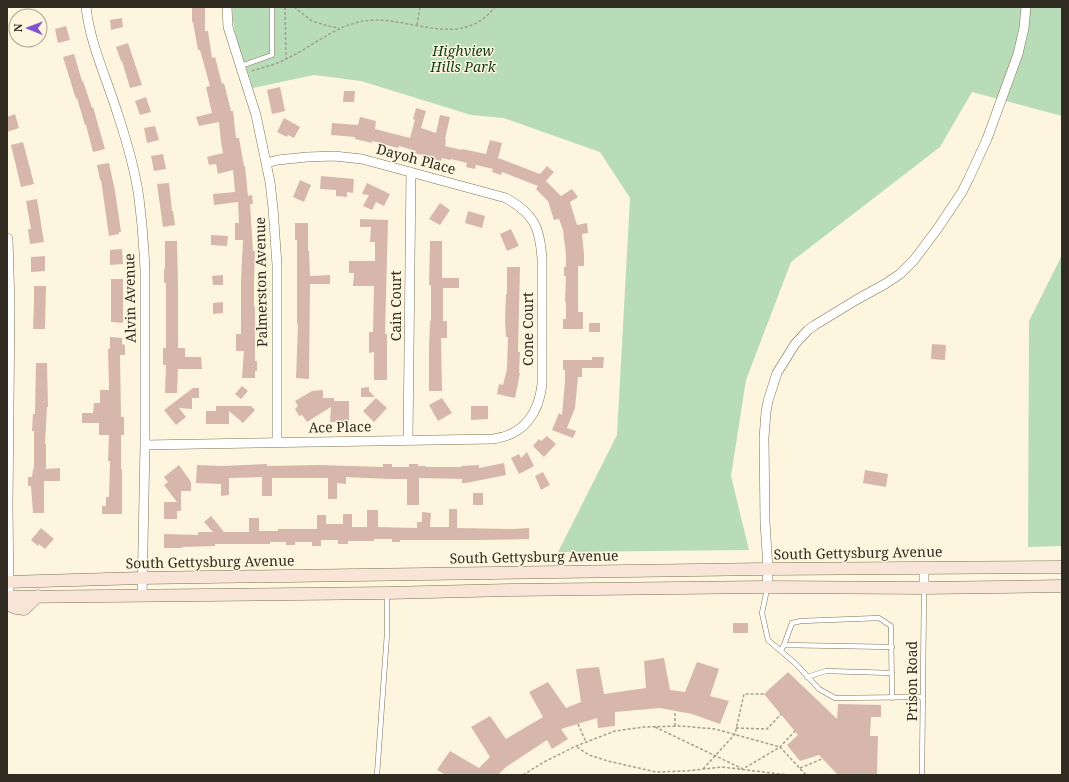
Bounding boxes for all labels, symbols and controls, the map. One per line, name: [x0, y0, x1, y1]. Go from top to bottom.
north arrow: [8, 8, 48, 48]
text: N: [10, 23, 25, 32]
park label: Highview Hills Park: [429, 41, 497, 76]
street label: Dayoh Place: [374, 139, 458, 178]
street label: Palmerston Avenue: [250, 217, 271, 347]
street label: Alvin Avenue: [119, 253, 140, 343]
street label: Cain Court: [386, 271, 405, 341]
street label: Cone Court: [518, 292, 537, 366]
street label: Ace Place: [308, 416, 371, 437]
street label: South Gettysburg Avenue: [773, 542, 943, 563]
street label: South Gettysburg Avenue: [449, 546, 619, 567]
street label: South Gettysburg Avenue: [125, 551, 295, 572]
street label: Prison Road: [902, 640, 921, 721]

